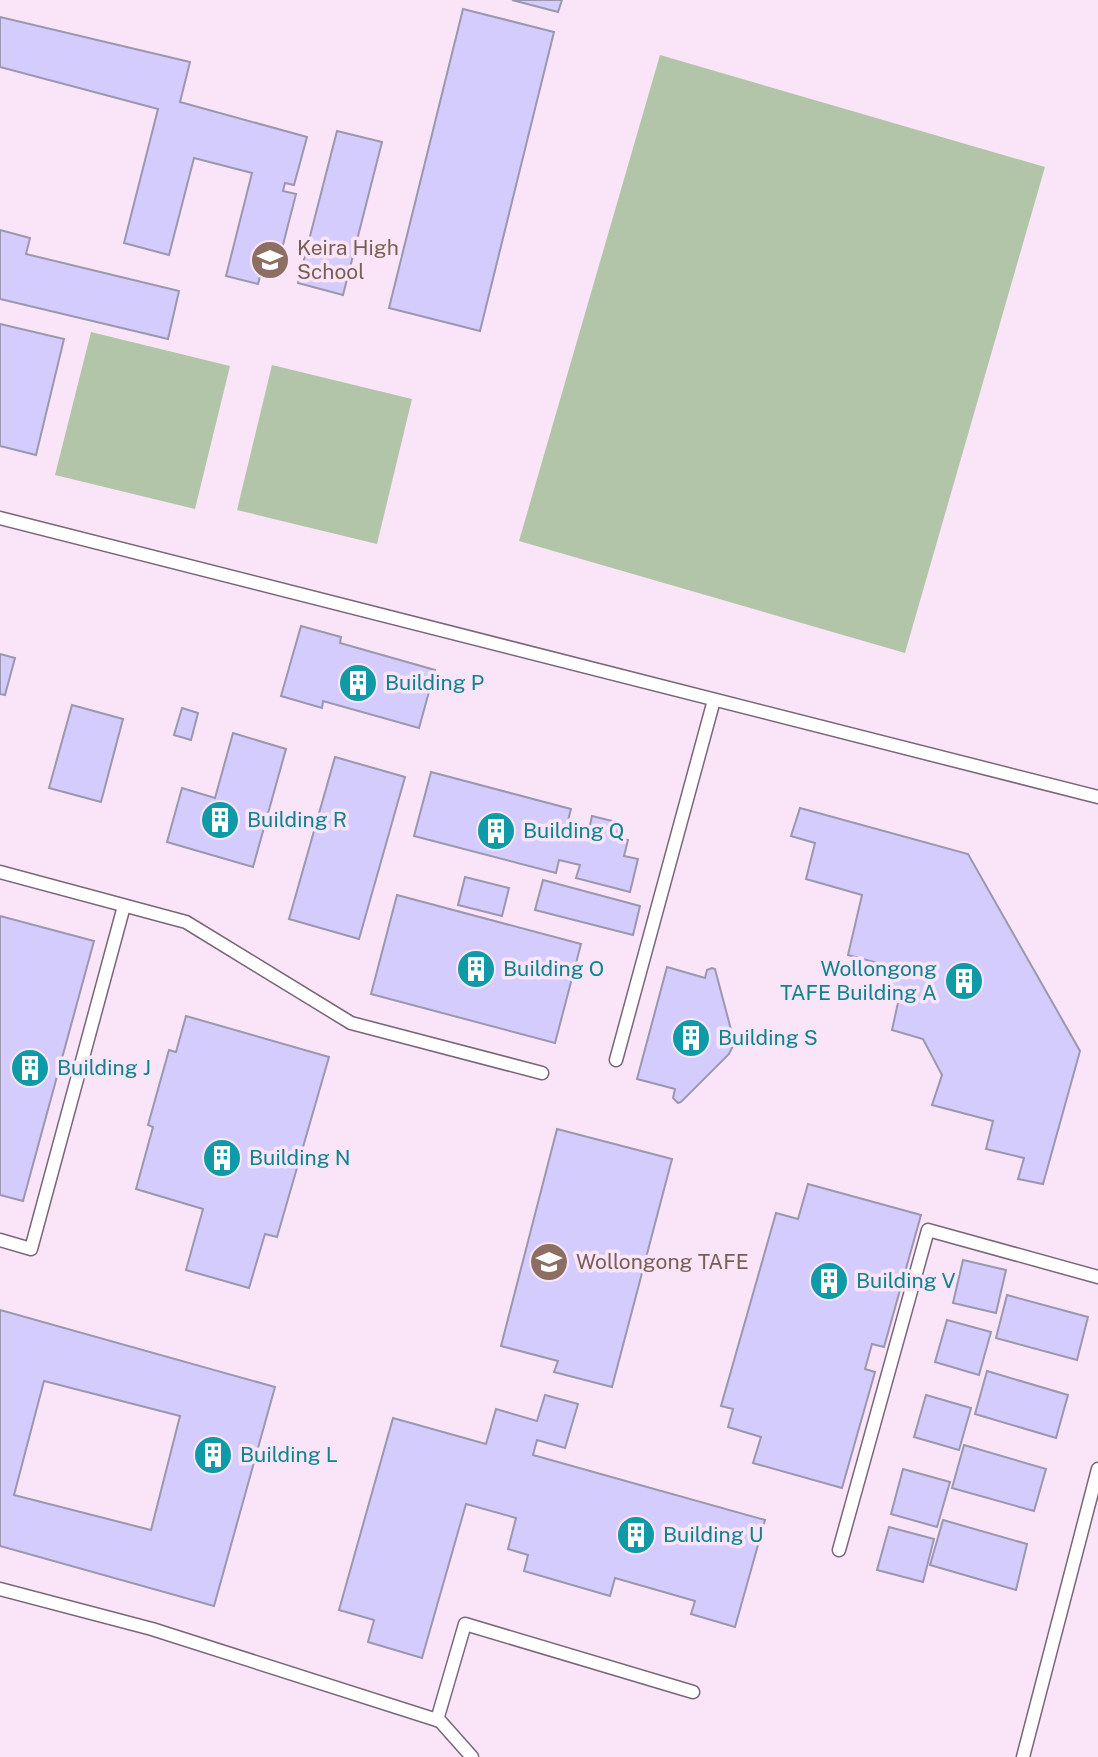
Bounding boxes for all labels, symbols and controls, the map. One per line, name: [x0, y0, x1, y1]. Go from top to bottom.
place label: Keira High School: [297, 235, 399, 284]
school or university icon: Keira High School: [249, 239, 291, 281]
building icon: Building P: [337, 662, 379, 704]
place label: Building P: [385, 670, 484, 695]
building icon: Building R: [199, 799, 241, 841]
place label: Building R: [247, 807, 347, 832]
building icon: Building Q: [475, 810, 517, 852]
place label: Building Q: [523, 818, 625, 843]
building icon: Building O: [455, 948, 497, 990]
place label: Building O: [503, 956, 604, 981]
place label: Wollongong TAFE Building A: [780, 956, 937, 1005]
building icon: Wollongong TAFE Building A: [943, 960, 985, 1002]
building icon: Building S: [670, 1017, 712, 1059]
place label: Building S: [718, 1025, 818, 1050]
building icon: Building J: [9, 1047, 51, 1089]
place label: Building J: [57, 1055, 151, 1080]
building icon: Building N: [201, 1137, 243, 1179]
place label: Building N: [249, 1145, 351, 1170]
school or university icon: Wollongong TAFE: [528, 1241, 570, 1283]
place label: Wollongong TAFE: [576, 1249, 749, 1274]
building icon: Building V: [808, 1260, 850, 1302]
place label: Building V: [856, 1268, 956, 1293]
building icon: Building L: [192, 1434, 234, 1476]
place label: Building L: [240, 1442, 338, 1467]
building icon: Building U: [615, 1514, 657, 1556]
place label: Building U: [663, 1522, 764, 1547]

